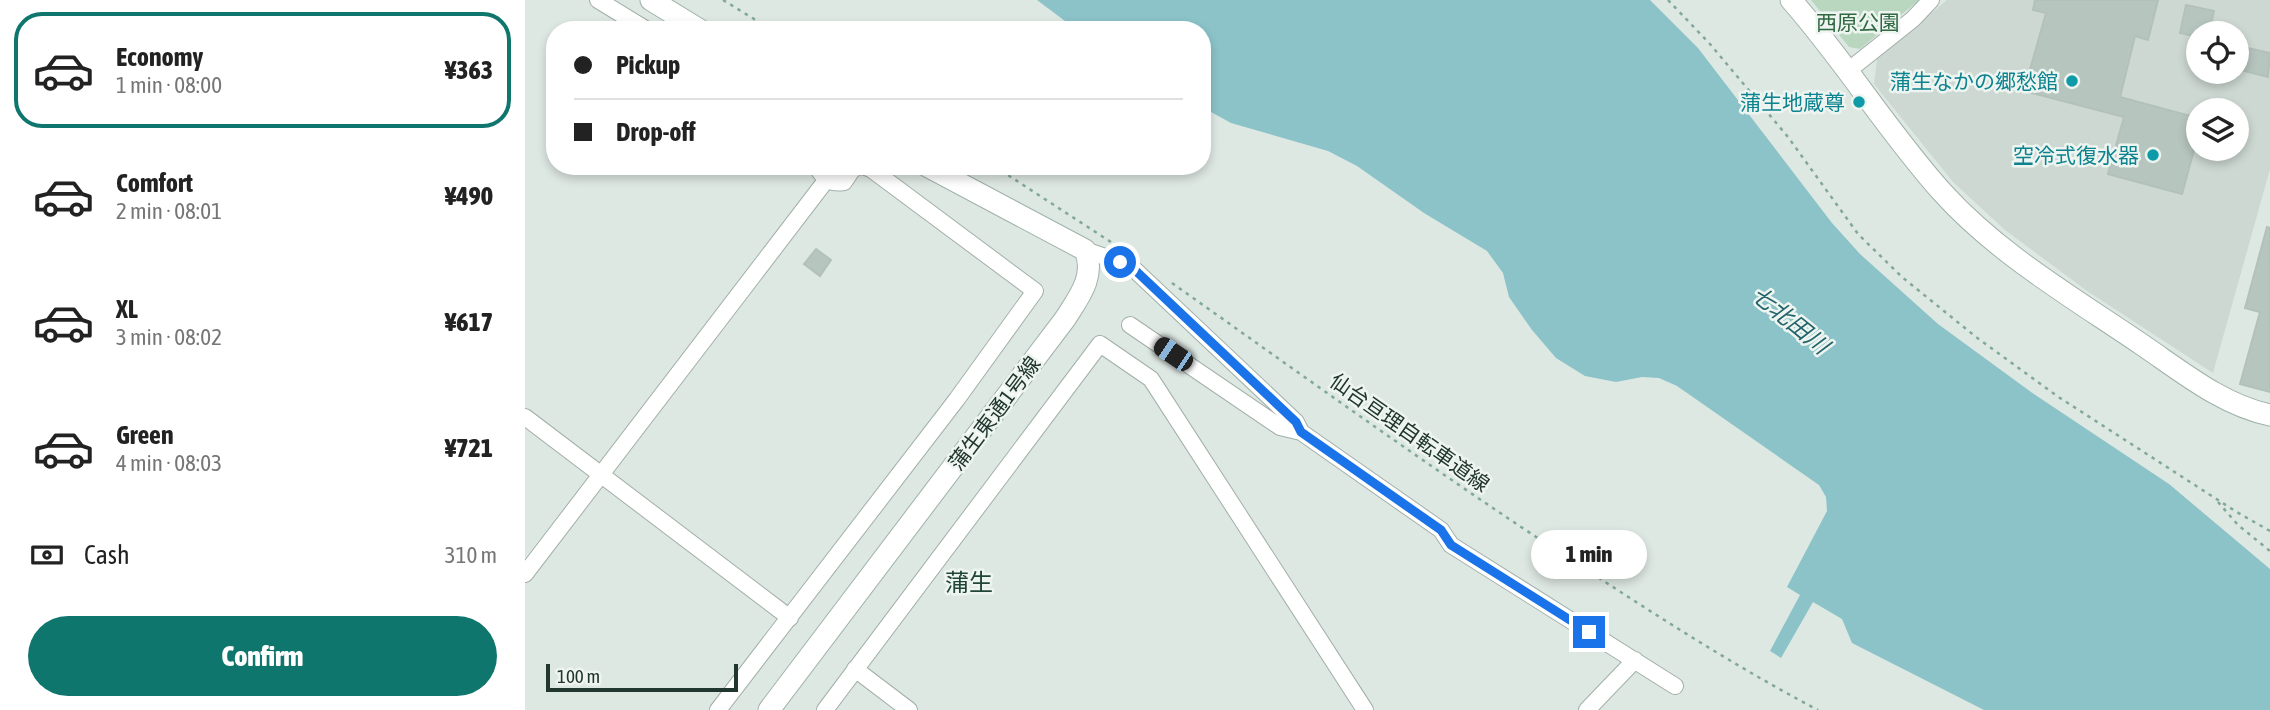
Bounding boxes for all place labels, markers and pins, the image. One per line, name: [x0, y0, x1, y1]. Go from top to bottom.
place label: 蒲生なかの郷愁館: [1890, 69, 2058, 93]
marker: 蒲生なかの郷愁館: [2064, 73, 2080, 89]
place label: 蒲生地蔵尊: [1740, 90, 1845, 114]
marker: 蒲生地蔵尊: [1851, 94, 1867, 110]
place label: 空冷式復水器: [2013, 143, 2139, 167]
marker: 空冷式復水器: [2145, 147, 2161, 163]

